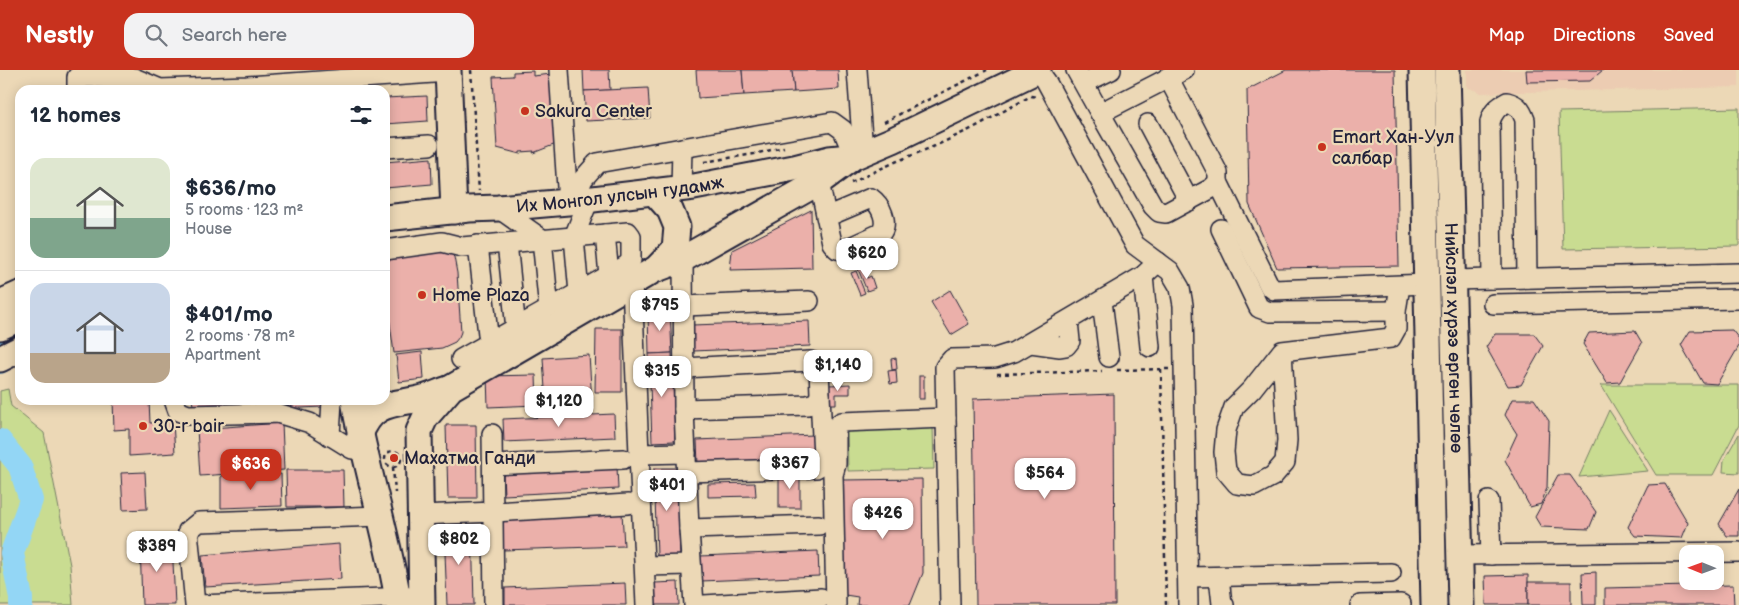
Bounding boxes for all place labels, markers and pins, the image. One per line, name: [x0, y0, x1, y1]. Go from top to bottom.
place label: Sakura Center: [535, 101, 652, 122]
marker: Sakura Center: [519, 105, 531, 117]
place label: Emart Хан-Уул салбар: [1332, 127, 1455, 169]
marker: Emart Хан-Уул салбар: [1316, 141, 1328, 153]
pin: $620: [837, 238, 897, 280]
place label: Home Plaza: [432, 285, 530, 306]
marker: Home Plaza: [416, 289, 428, 301]
pin: $795: [630, 290, 690, 332]
pin: $1,140: [797, 350, 879, 392]
pin: $315: [632, 356, 692, 398]
pin: $1,120: [518, 386, 600, 428]
place label: 30-r bair: [153, 416, 224, 437]
marker: 30-r bair: [137, 420, 149, 432]
pin: $636: [221, 448, 281, 491]
place label: Махатма Ганди: [404, 448, 536, 469]
pin: $367: [760, 448, 820, 490]
marker: Махатма Ганди: [388, 452, 400, 464]
pin: $564: [1015, 458, 1075, 500]
pin: $401: [637, 470, 697, 512]
pin: $426: [853, 498, 913, 540]
pin: $802: [429, 524, 489, 566]
pin: $389: [127, 530, 187, 573]

